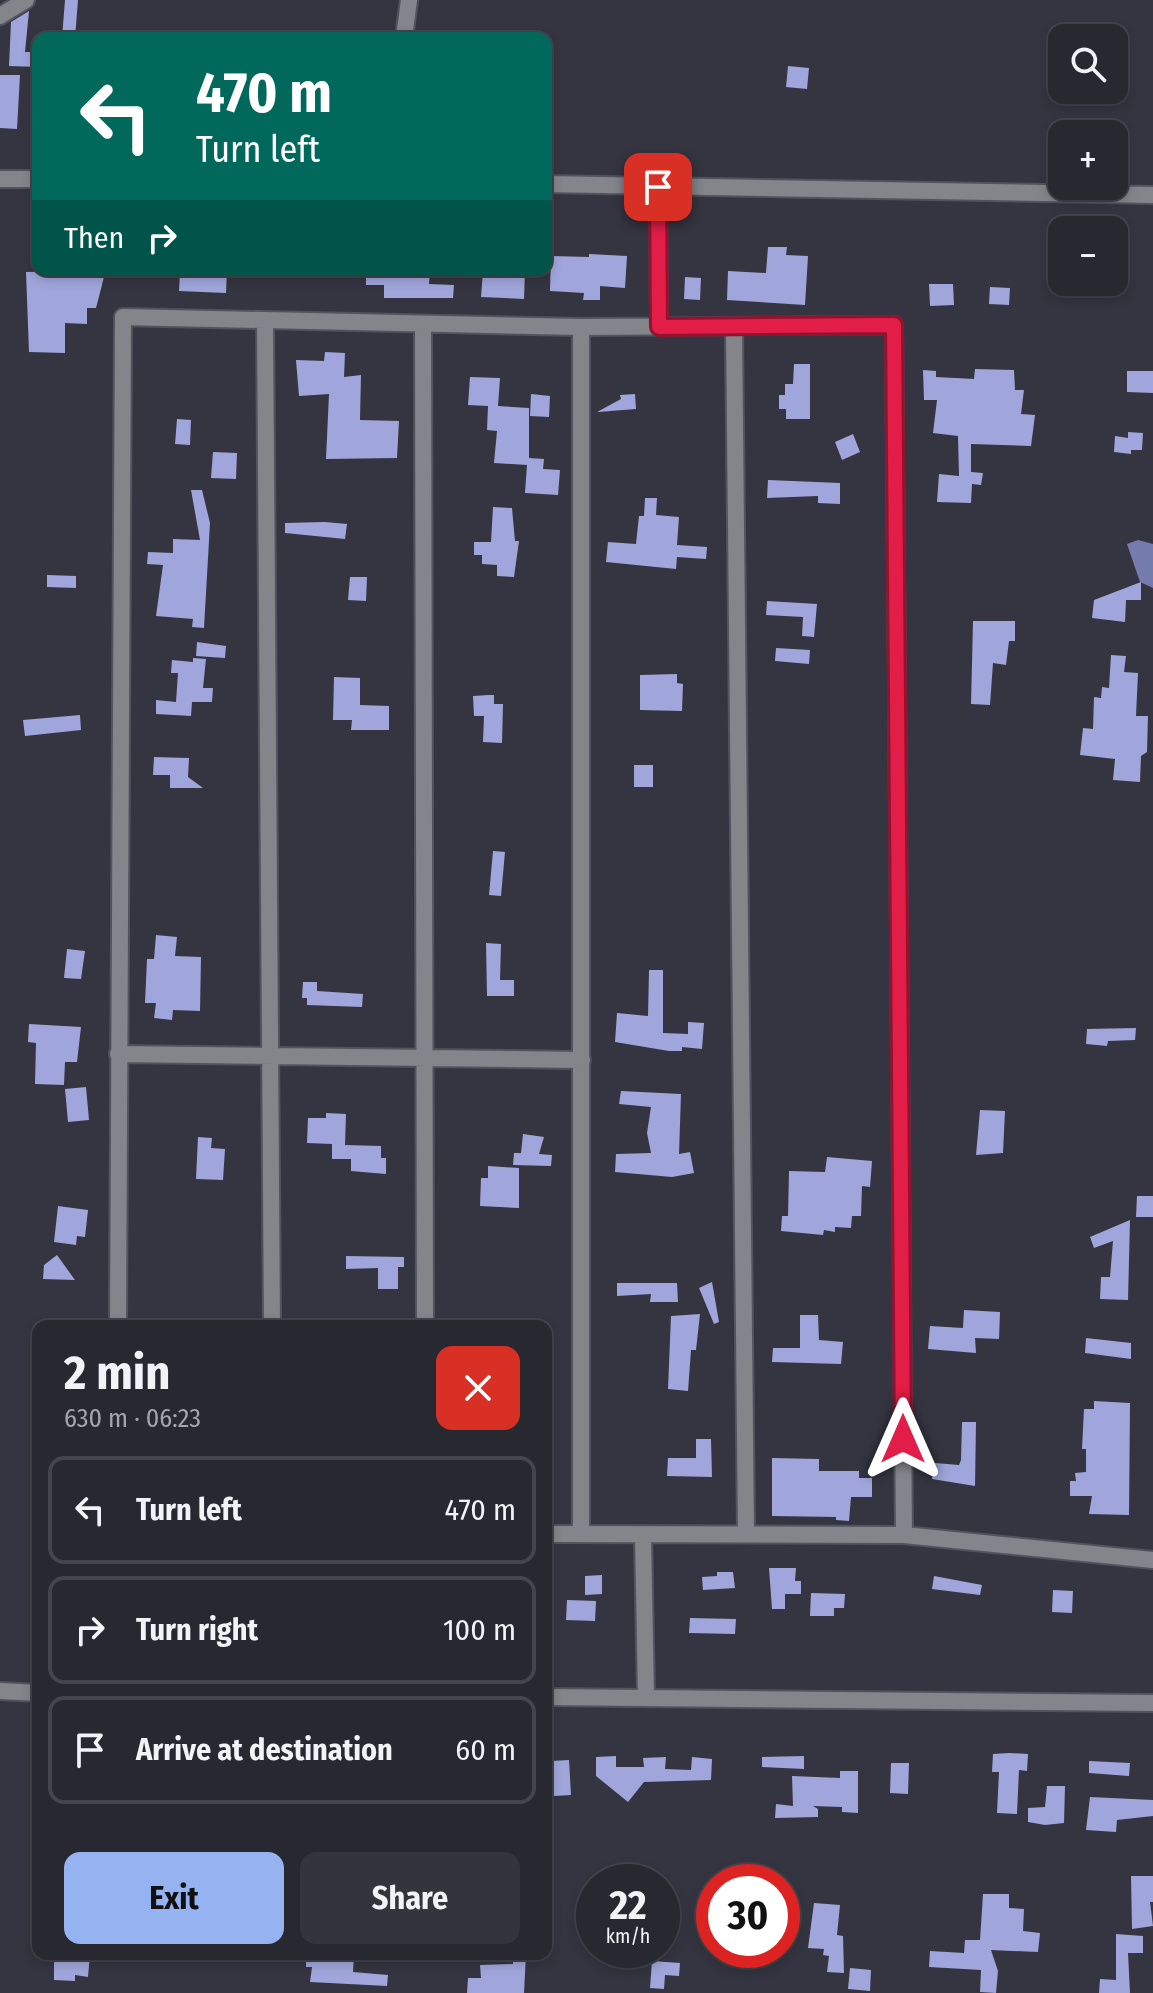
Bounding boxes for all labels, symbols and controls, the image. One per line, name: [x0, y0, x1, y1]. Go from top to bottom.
map controls: [1048, 24, 1128, 296]
button: search: [1048, 24, 1128, 104]
text: 470 m: [196, 60, 332, 127]
icon: left: [64, 64, 168, 168]
button: +: [1048, 120, 1128, 200]
text: Turn left: [196, 128, 320, 172]
pin: [624, 153, 692, 221]
icon: arrive: [636, 165, 680, 209]
icon: right: [140, 216, 184, 260]
button: −: [1048, 216, 1128, 296]
text: Then: [64, 220, 124, 256]
text: 2 min: [64, 1344, 170, 1402]
button: close: [436, 1346, 520, 1430]
position arrow: [861, 1397, 945, 1481]
text: 630 m · 06:23: [64, 1403, 201, 1434]
icon: left: [68, 1488, 112, 1532]
text: Turn left: [136, 1492, 242, 1528]
text: 470 m: [444, 1492, 516, 1528]
icon: right: [68, 1608, 112, 1652]
text: Turn right: [136, 1612, 258, 1648]
text: 100 m: [443, 1612, 516, 1648]
icon: arrive: [68, 1728, 112, 1772]
text: Arrive at destination: [136, 1732, 393, 1768]
text: 60 m: [455, 1732, 516, 1768]
button: Exit: [64, 1852, 284, 1944]
button: Share: [300, 1852, 520, 1944]
speed limit sign: 30: [696, 1864, 800, 1968]
text: 22: [609, 1882, 647, 1930]
text: km/h: [606, 1924, 650, 1948]

